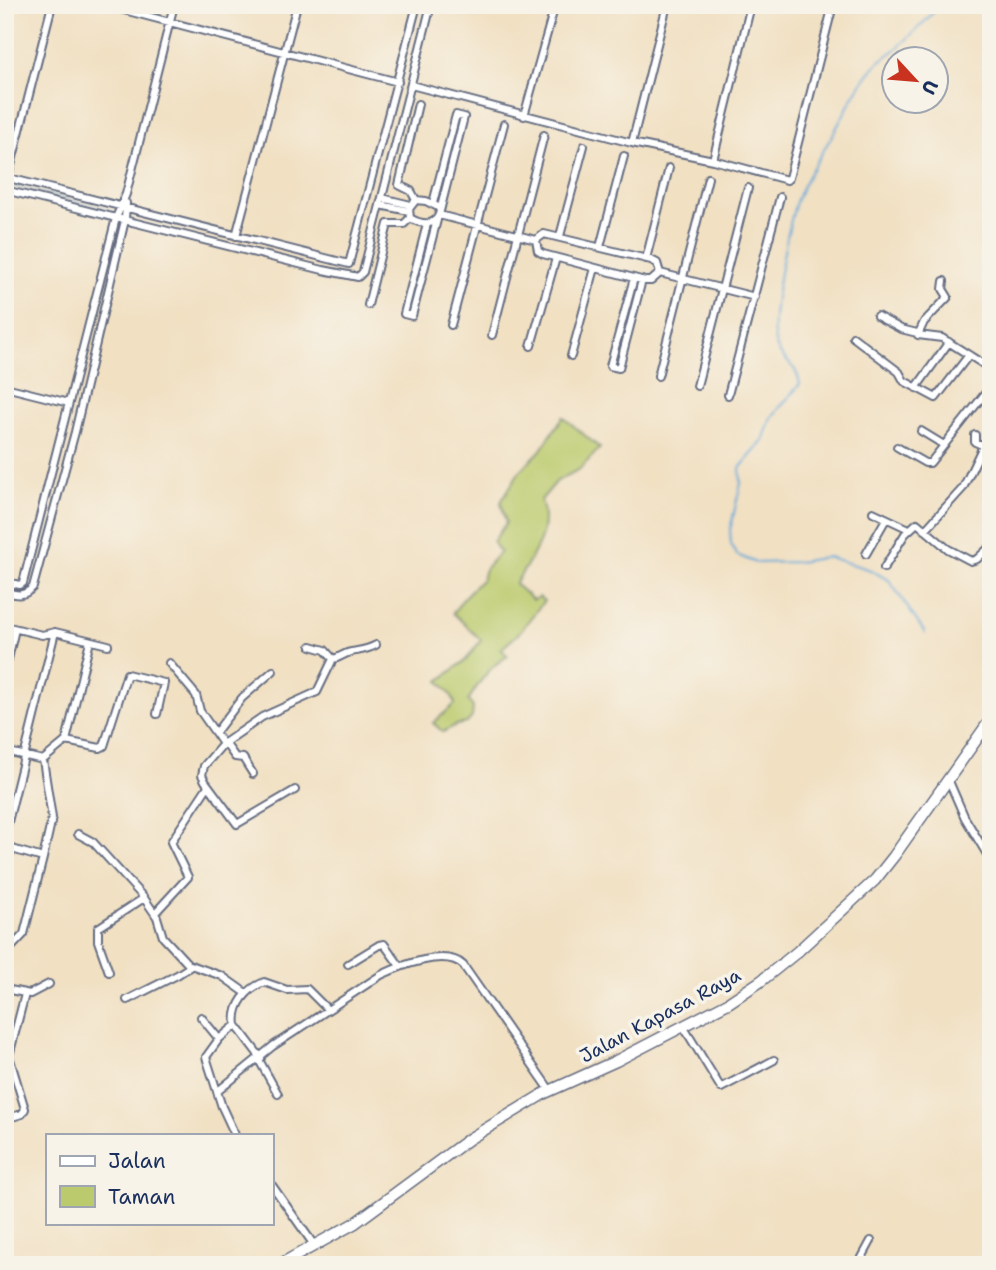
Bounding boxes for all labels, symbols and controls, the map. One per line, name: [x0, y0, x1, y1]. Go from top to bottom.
north arrow: [880, 46, 950, 116]
text: U: [916, 76, 944, 99]
street label: Jalan Kapasa Raya: [575, 962, 745, 1068]
legend: [46, 1134, 273, 1224]
text: Jalan: [108, 1147, 166, 1175]
text: Taman: [108, 1183, 176, 1211]

